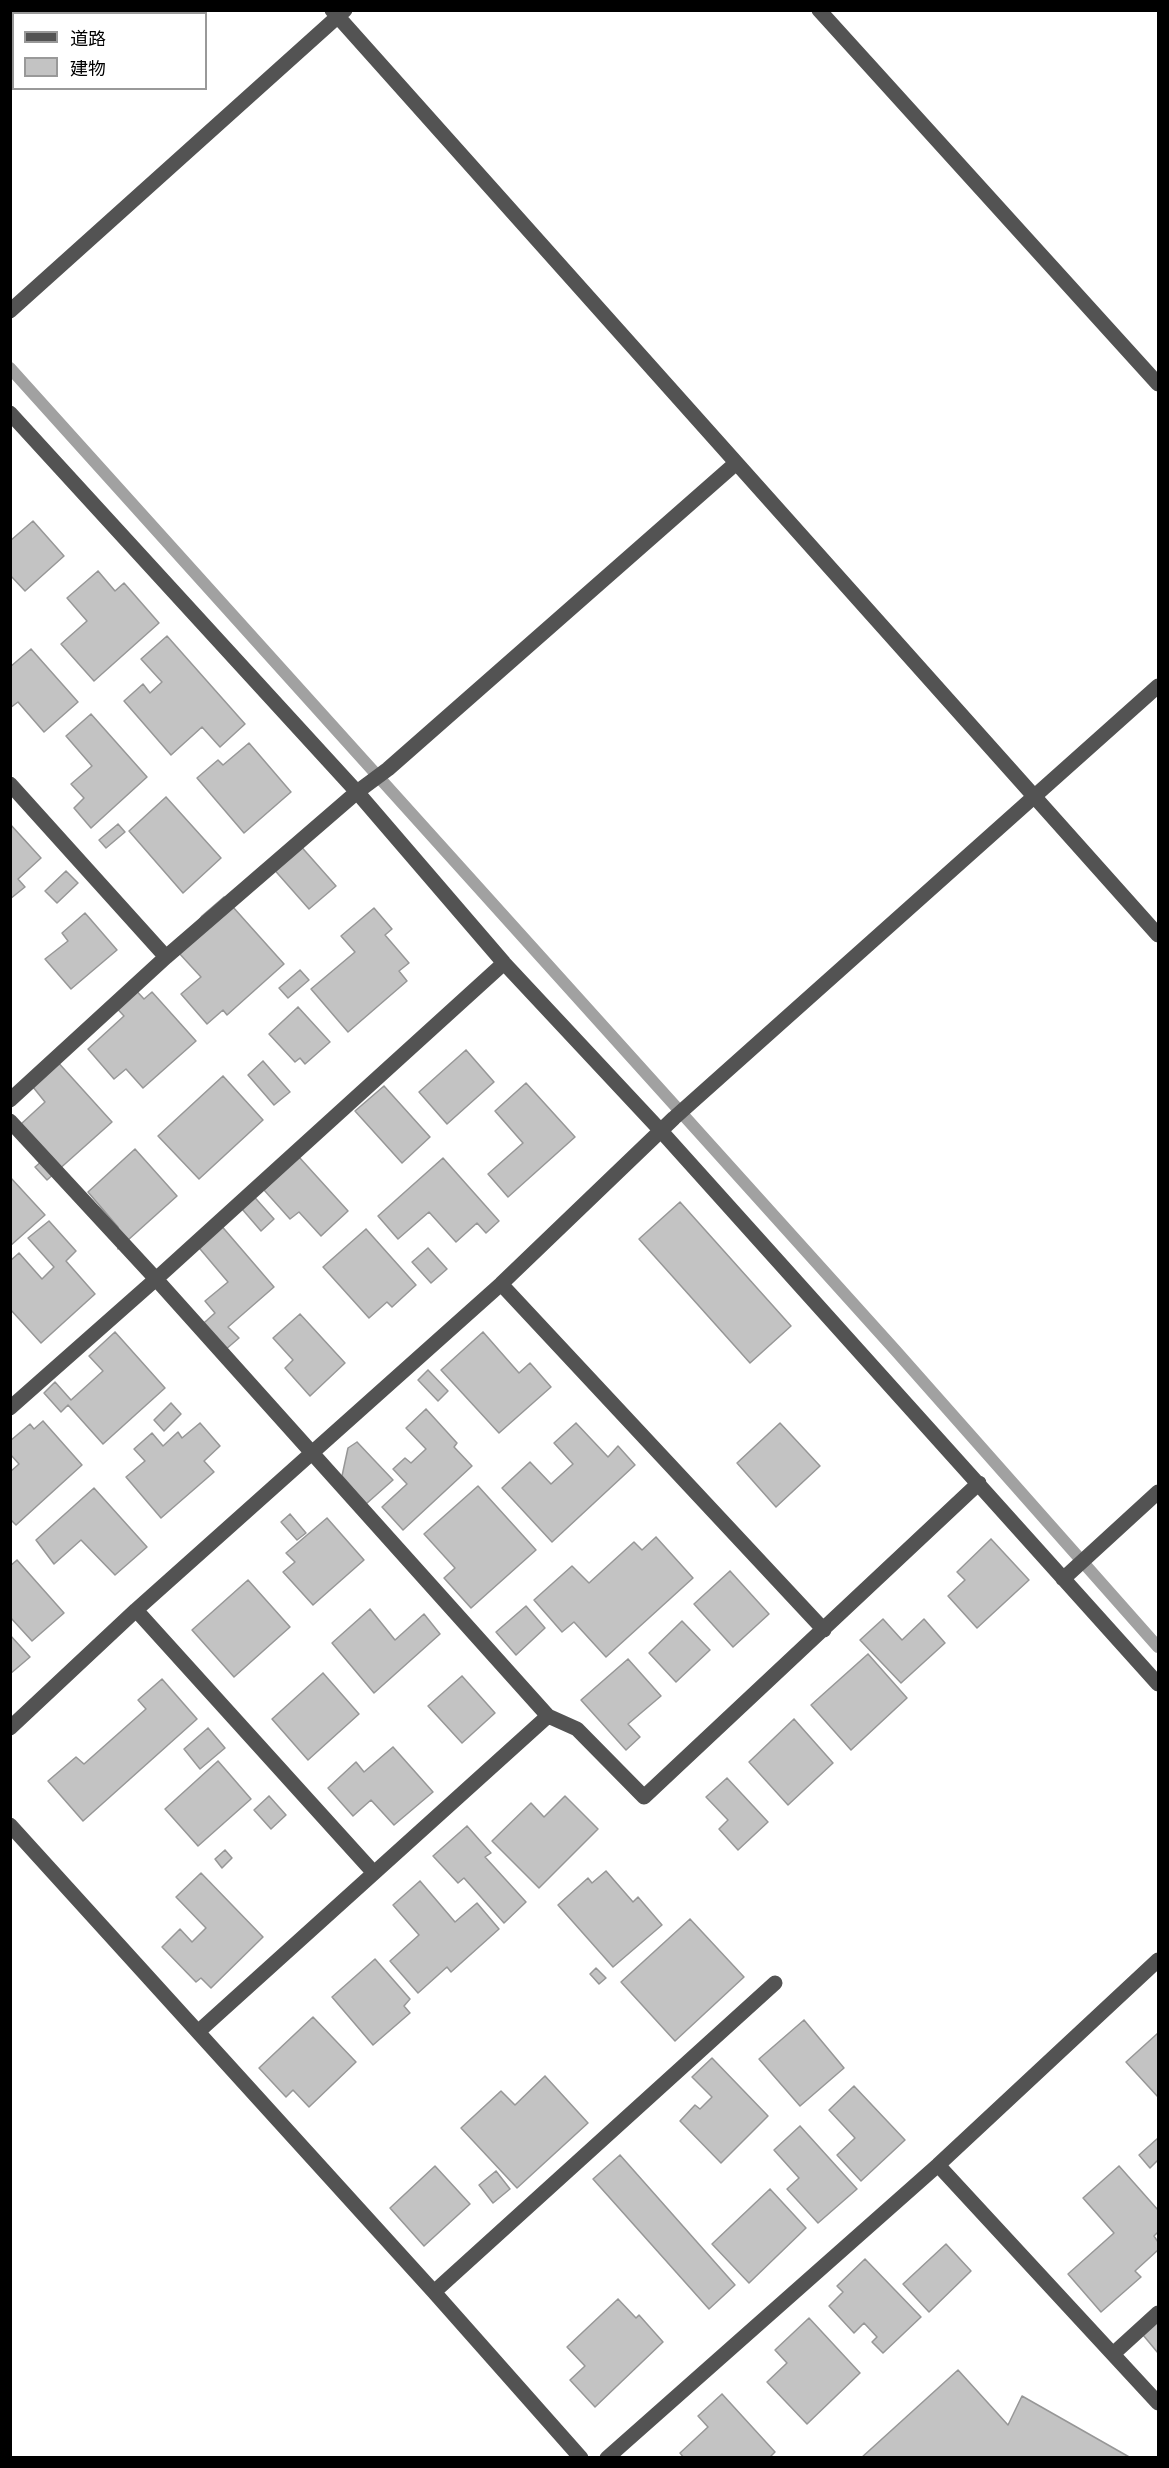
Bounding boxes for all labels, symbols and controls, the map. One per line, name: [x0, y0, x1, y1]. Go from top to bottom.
legend: [12, 12, 207, 90]
text: 道路: [70, 27, 106, 50]
text: 建物: [70, 57, 106, 80]

